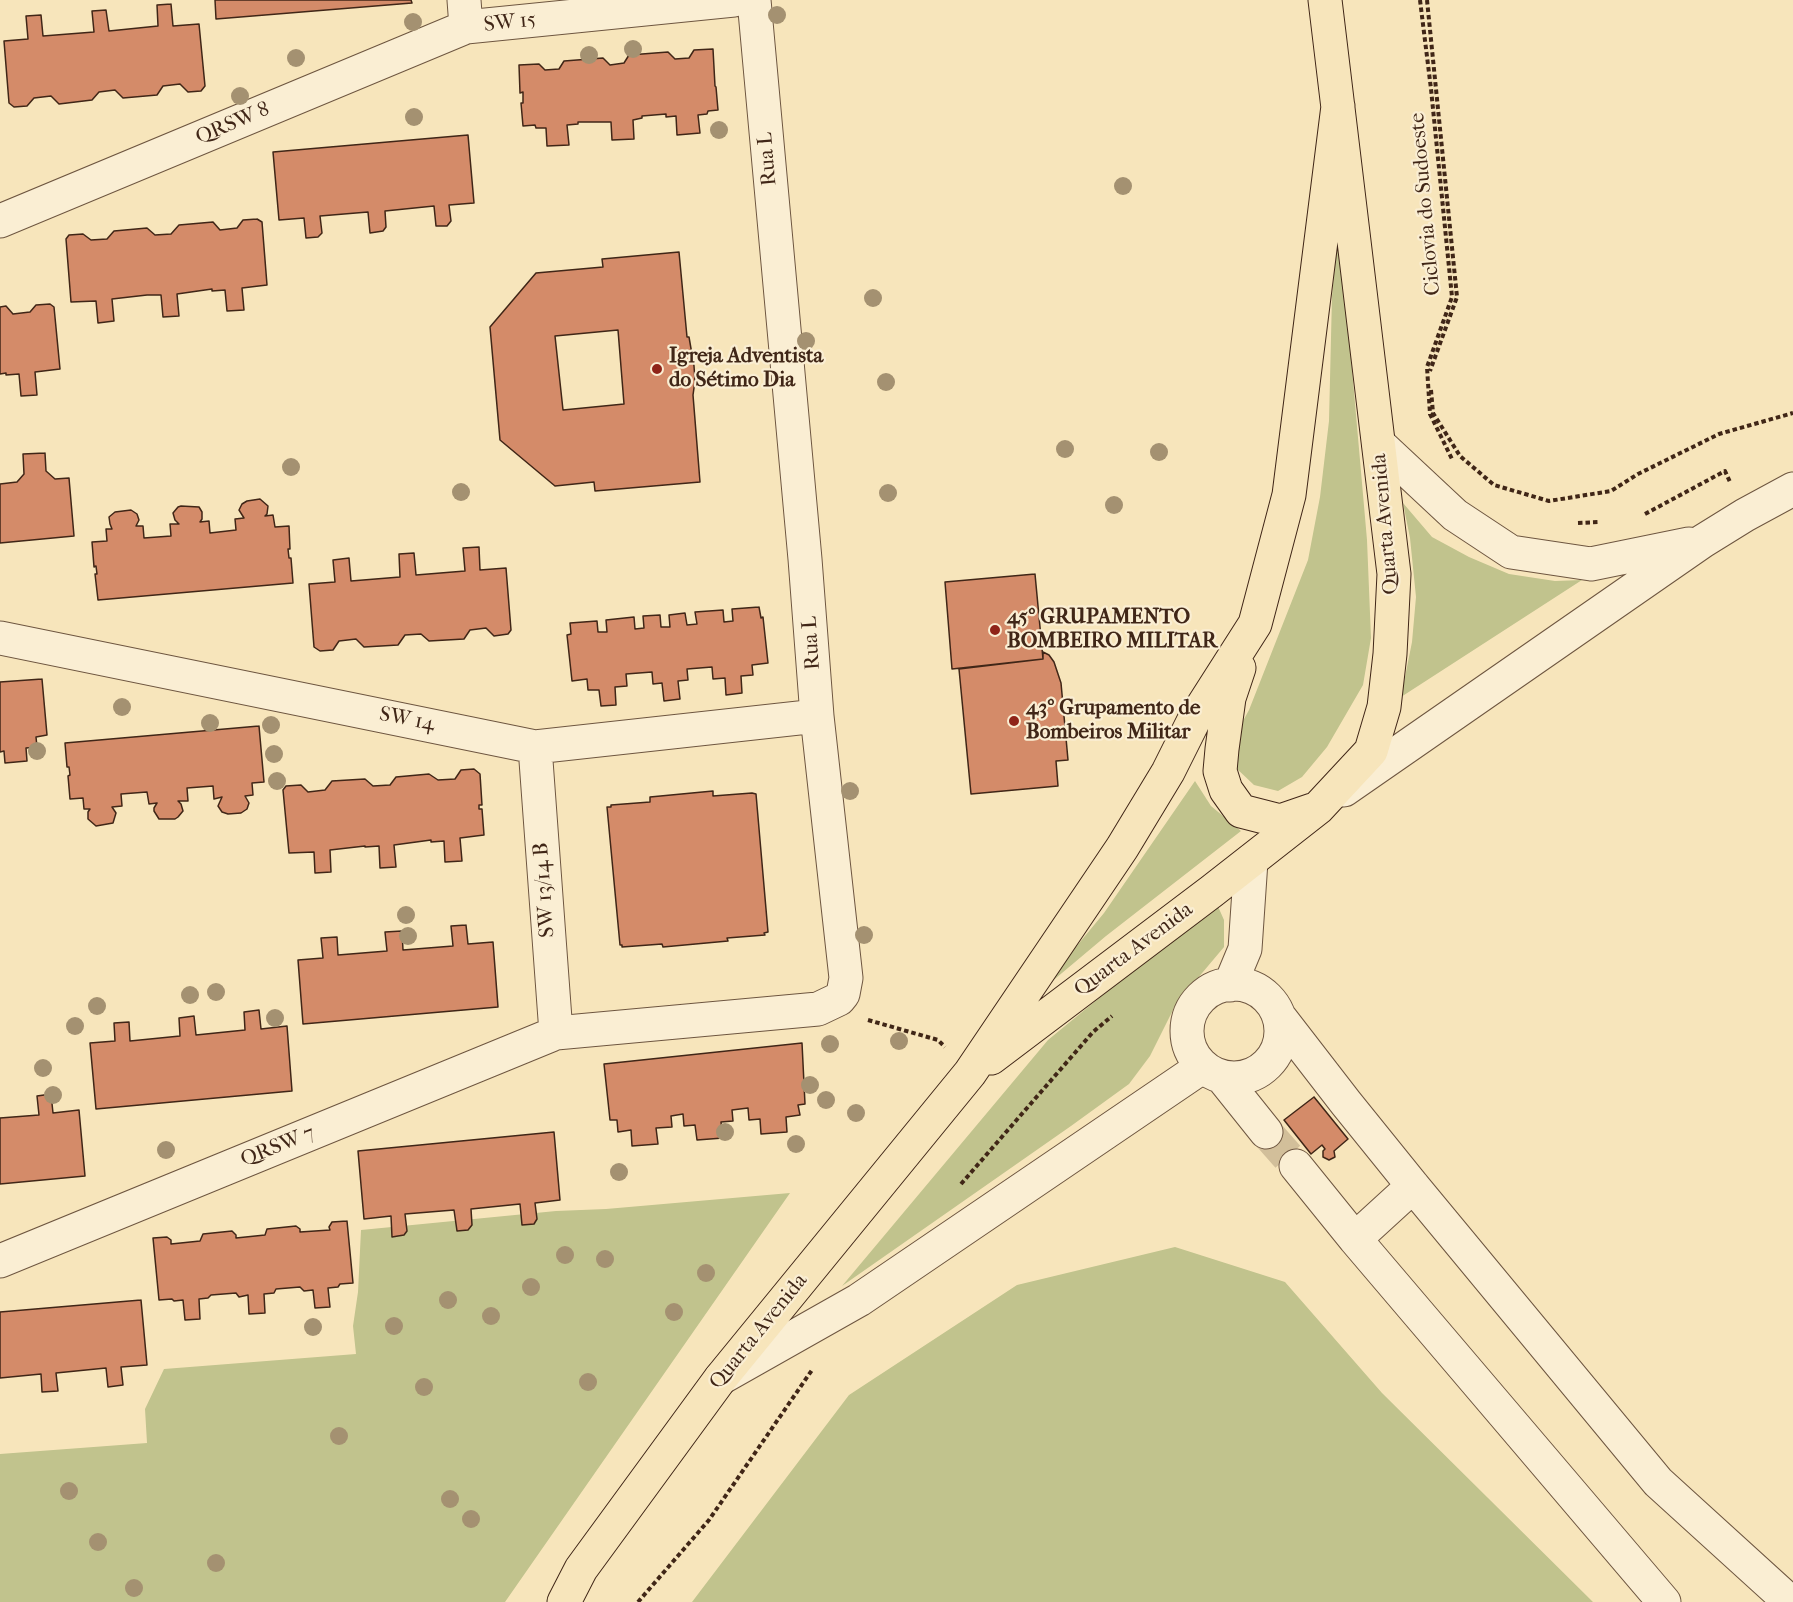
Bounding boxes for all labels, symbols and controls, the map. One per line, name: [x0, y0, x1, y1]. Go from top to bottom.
street label: SW 15: [483, 8, 537, 38]
street label: QRSW 8: [192, 97, 274, 151]
street label: Ciclovia do Sudoeste: [1405, 112, 1447, 296]
street label: Rua L: [753, 131, 783, 187]
place label: Igreja Adventista do Sétimo Dia: [669, 344, 823, 394]
marker: Igreja Adventista do Sétimo Dia: [650, 362, 664, 376]
street label: Quarta Avenida: [1367, 452, 1405, 596]
place label: 45º GRUPAMENTO BOMBEIRO MILITAR: [1007, 605, 1217, 655]
street label: Rua L: [798, 615, 826, 671]
marker: 45º GRUPAMENTO BOMBEIRO MILITAR: [988, 623, 1002, 637]
place label: 43º Grupamento de Bombeiros Militar: [1026, 696, 1200, 746]
street label: SW 14: [377, 702, 437, 738]
marker: 43º Grupamento de Bombeiros Militar: [1007, 714, 1021, 728]
street label: SW 13/14 B: [529, 842, 561, 938]
street label: Quarta Avenida: [1070, 897, 1198, 1003]
street label: QRSW 7: [237, 1121, 319, 1173]
street label: Quarta Avenida: [705, 1269, 813, 1395]

